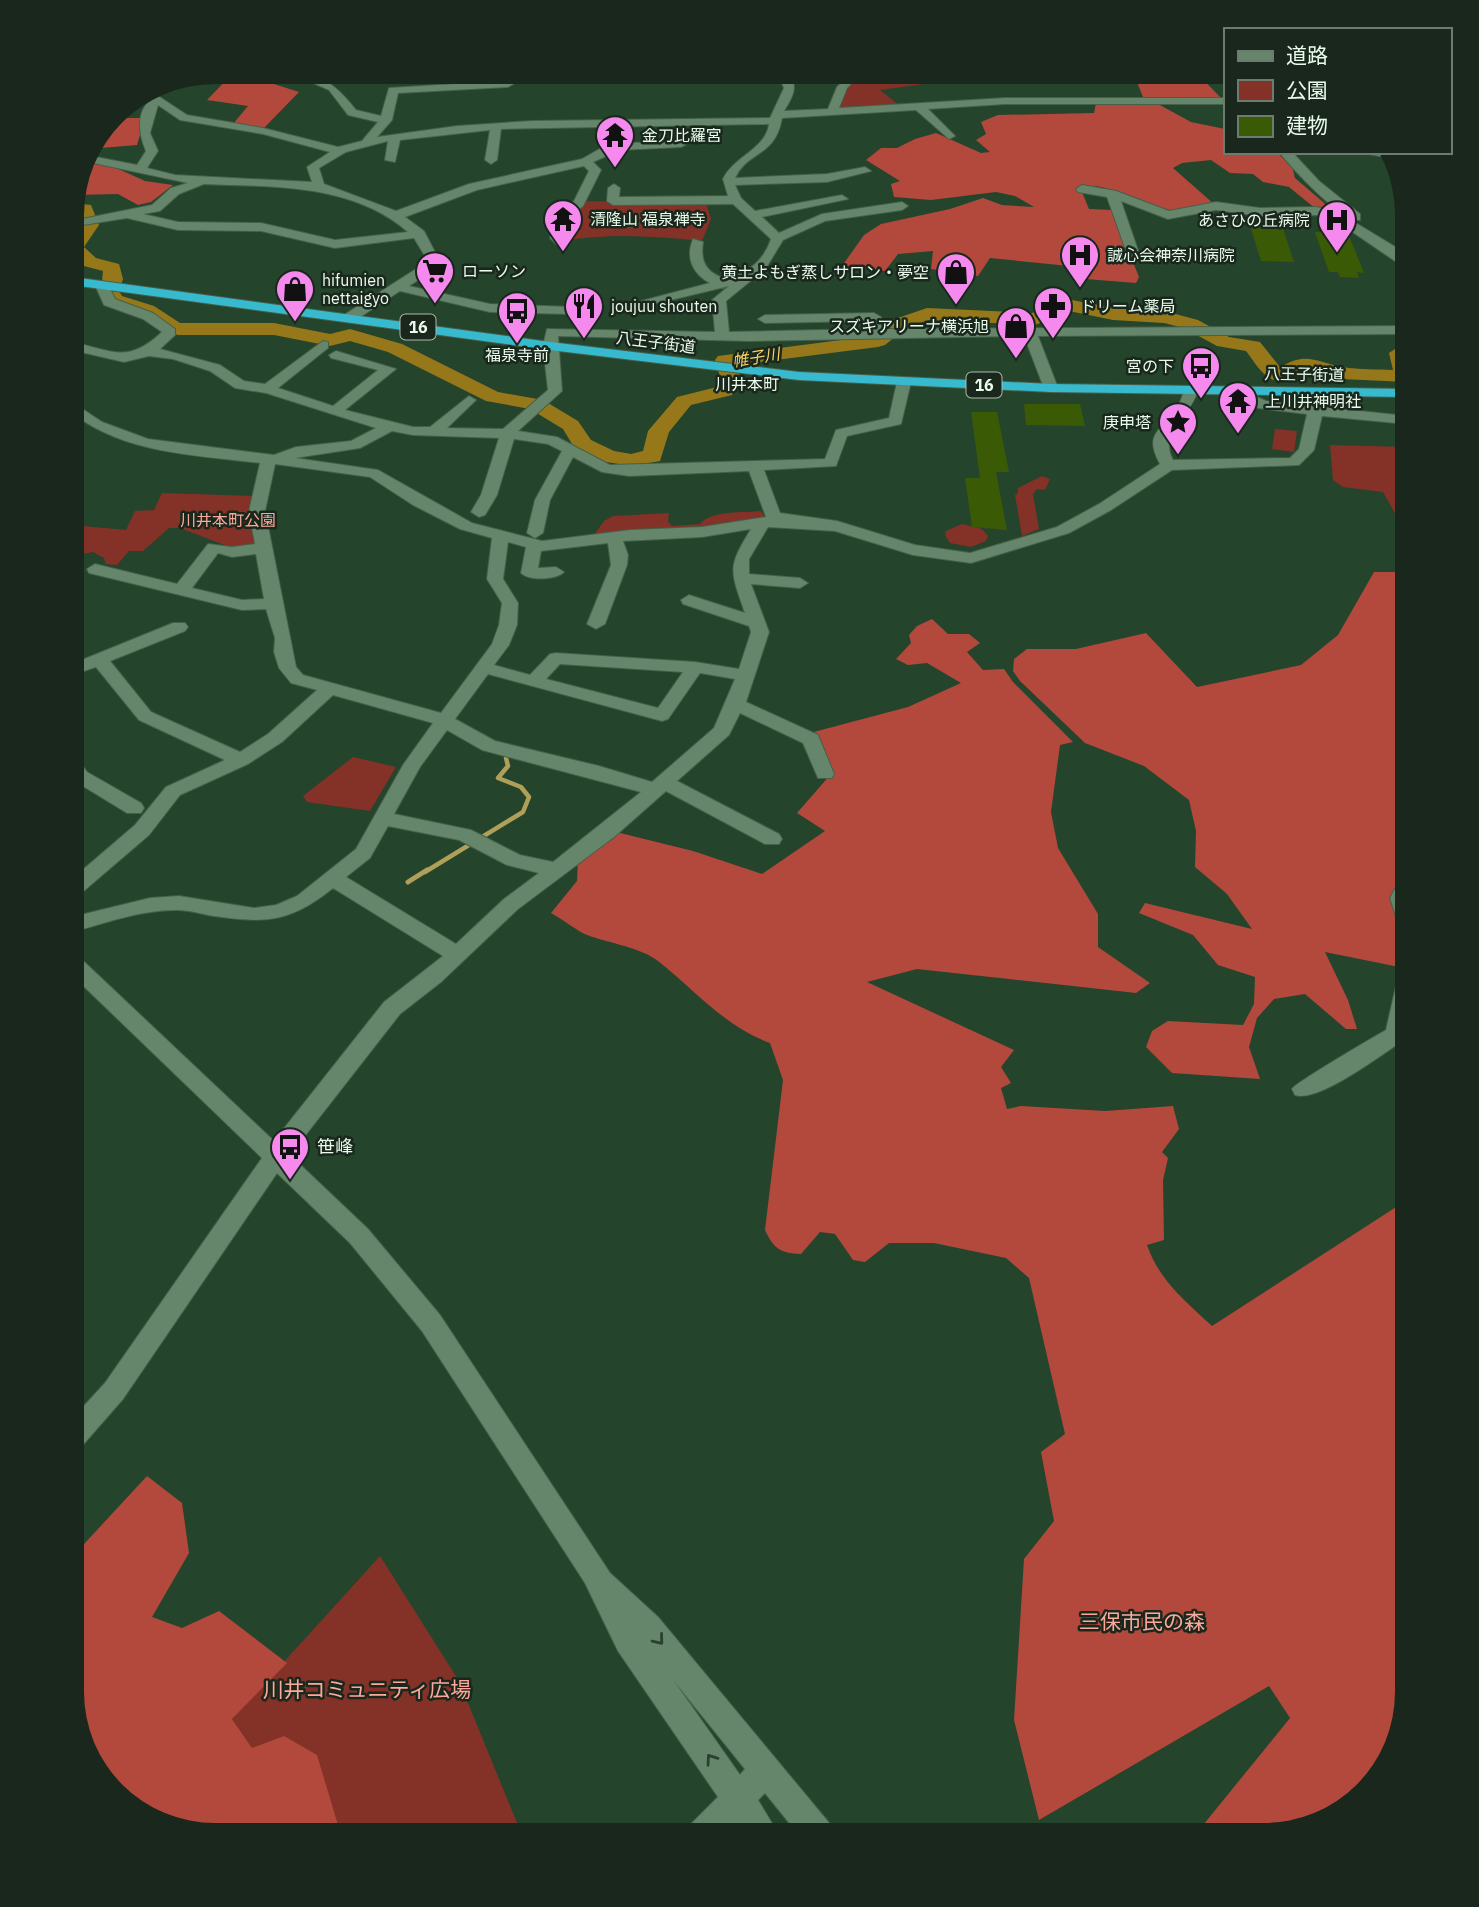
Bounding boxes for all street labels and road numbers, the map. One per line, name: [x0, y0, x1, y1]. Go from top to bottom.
road number: 16: [400, 314, 436, 340]
street label: 八王子街道: [615, 327, 697, 357]
street label: 八王子街道: [1264, 363, 1344, 385]
road number: 16: [967, 372, 1002, 398]

